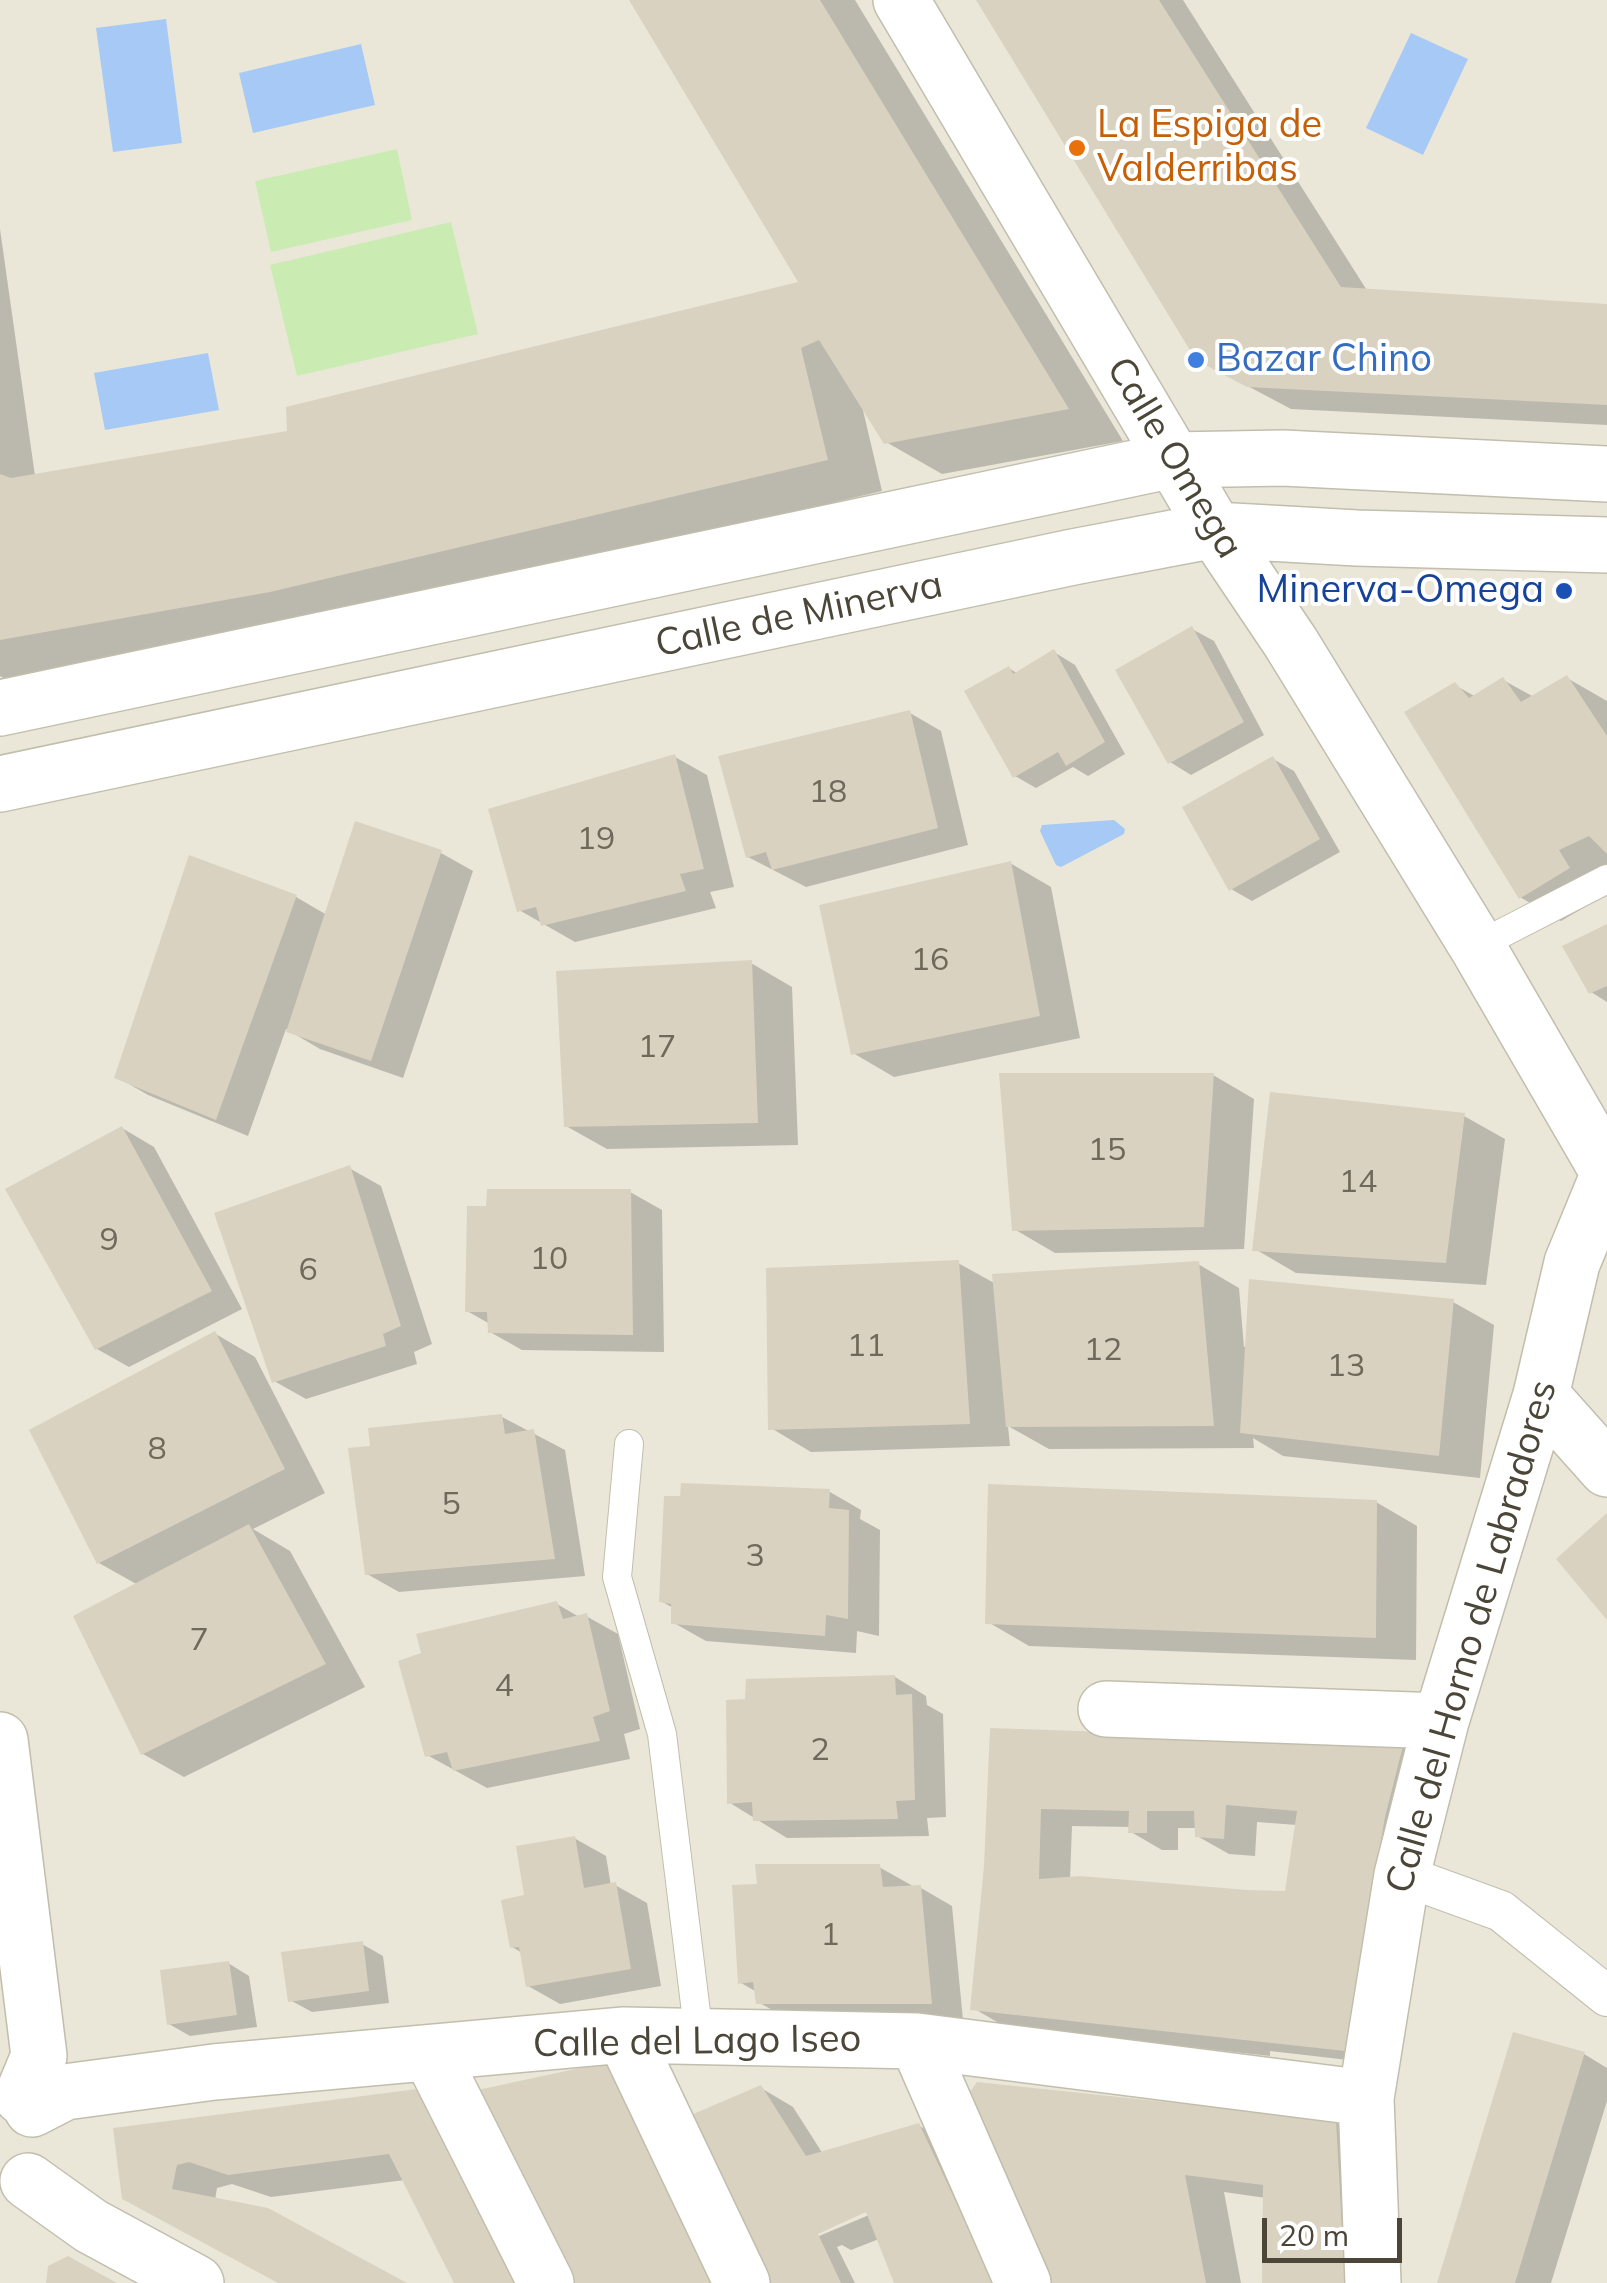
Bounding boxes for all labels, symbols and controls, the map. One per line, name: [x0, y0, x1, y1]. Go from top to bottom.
place label: La Espiga de Valderribas: [1097, 103, 1322, 192]
marker: La Espiga de Valderribas: [1066, 137, 1088, 159]
place label: Bazar Chino: [1216, 337, 1432, 383]
street label: Calle Omega: [1096, 349, 1252, 567]
marker: Bazar Chino: [1185, 349, 1207, 371]
street label: Calle de Minerva: [651, 562, 947, 668]
place label: Minerva-Omega: [1257, 568, 1544, 614]
marker: Minerva-Omega: [1553, 580, 1575, 602]
house number: 18: [809, 773, 847, 811]
house number: 19: [577, 820, 615, 858]
house number: 16: [911, 941, 949, 979]
house number: 17: [638, 1028, 676, 1066]
house number: 15: [1088, 1131, 1126, 1169]
house number: 14: [1339, 1163, 1377, 1201]
house number: 9: [99, 1221, 119, 1259]
house number: 10: [530, 1240, 568, 1278]
house number: 6: [298, 1251, 318, 1289]
house number: 11: [847, 1327, 885, 1365]
house number: 12: [1084, 1331, 1122, 1369]
house number: 13: [1327, 1347, 1365, 1385]
street label: Calle del Horno de Labradores: [1377, 1375, 1567, 1899]
house number: 8: [147, 1430, 167, 1468]
house number: 5: [441, 1485, 461, 1523]
house number: 3: [745, 1537, 765, 1575]
house number: 7: [189, 1621, 209, 1659]
house number: 4: [494, 1667, 514, 1705]
house number: 2: [810, 1731, 830, 1769]
house number: 1: [820, 1916, 840, 1954]
street label: Calle del Lago Iseo: [532, 2016, 862, 2068]
scale bar: [1267, 2198, 1407, 2260]
text: 20 m: [1279, 2216, 1349, 2254]

